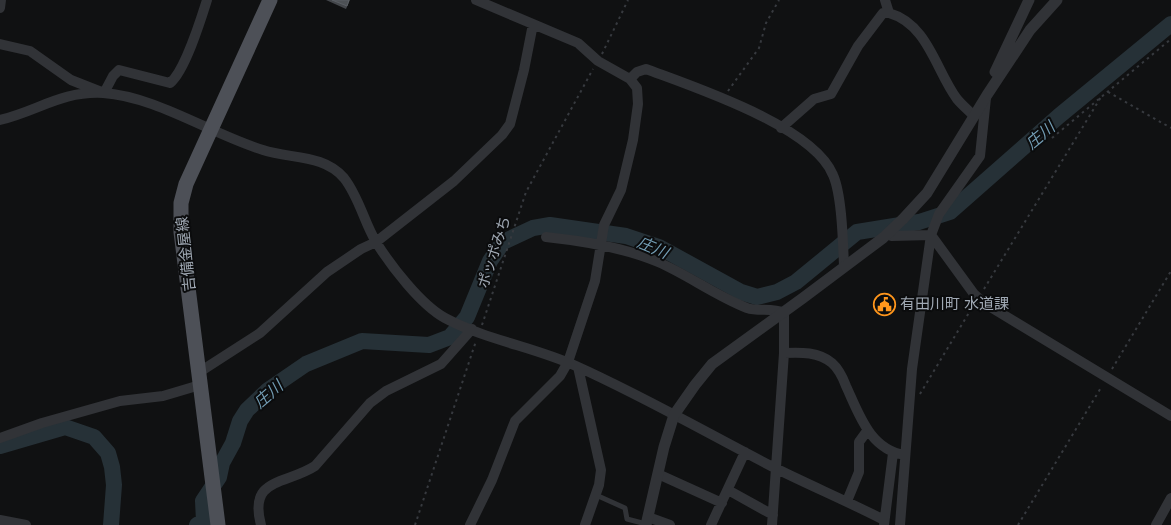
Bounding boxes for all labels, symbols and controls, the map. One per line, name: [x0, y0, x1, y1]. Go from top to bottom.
water label: 庄川: [1021, 116, 1060, 153]
street label: ポッポみち: [473, 213, 514, 290]
street label: 吉備金屋線: [172, 216, 199, 292]
water label: 庄川: [634, 232, 673, 263]
public building icon: 有田川町 水道課: [872, 292, 896, 316]
place label: 有田川町 水道課: [900, 294, 1009, 313]
water label: 庄川: [249, 375, 288, 412]

